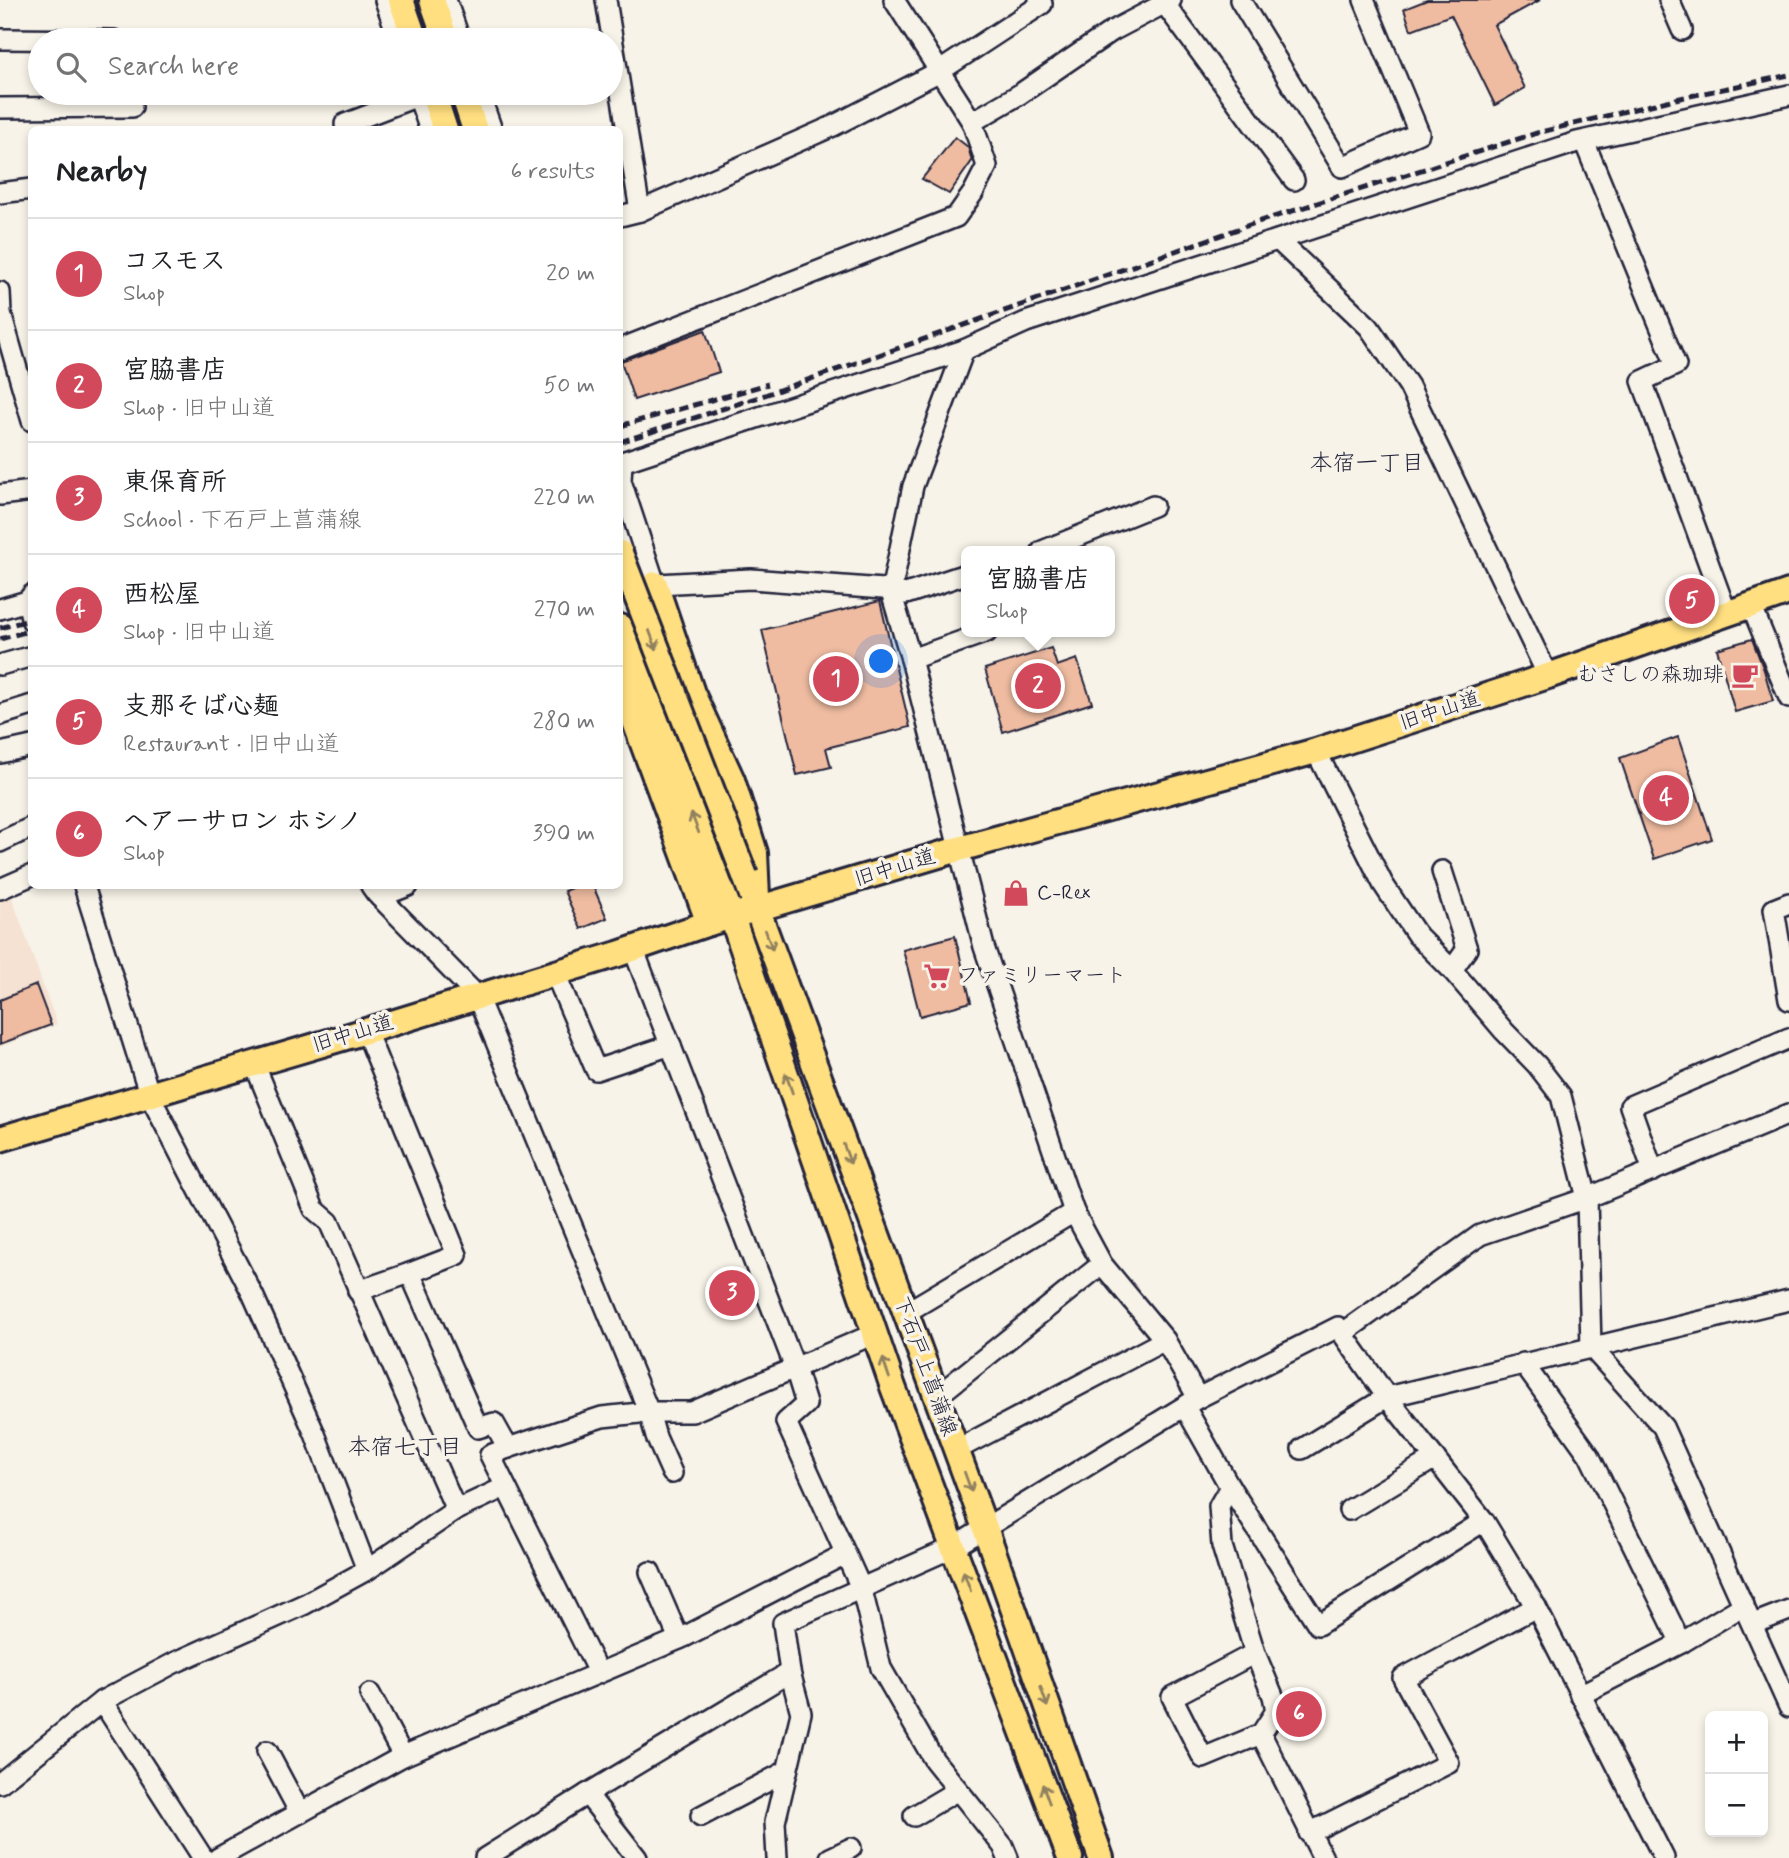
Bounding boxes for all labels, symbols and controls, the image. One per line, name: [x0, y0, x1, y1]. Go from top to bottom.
search box: [28, 28, 623, 105]
icon: search: [52, 48, 90, 86]
text: Search here: [108, 50, 239, 84]
text: Nearby: [56, 152, 147, 191]
text: 6 results: [511, 157, 595, 187]
text: コスモス: [123, 245, 226, 279]
text: 1: [74, 259, 84, 289]
text: 20 m: [546, 259, 595, 289]
text: Shop: [123, 279, 165, 309]
text: 宮脇書店: [123, 354, 227, 388]
text: 2: [73, 371, 85, 401]
text: 50 m: [544, 371, 595, 401]
text: Shop · 旧中山道: [123, 394, 275, 424]
district label: 本宿一丁目: [1310, 449, 1425, 479]
text: 東保育所: [123, 466, 227, 500]
text: 3: [74, 483, 84, 513]
text: 220 m: [533, 483, 595, 513]
text: School · 下石戸上菖蒲線: [123, 506, 361, 536]
popup: [961, 546, 1115, 637]
text: 宮脇書店: [986, 563, 1090, 597]
pin: 5: [1669, 575, 1715, 627]
text: 西松屋: [123, 578, 201, 612]
text: 4: [72, 595, 86, 625]
text: 270 m: [534, 595, 595, 625]
text: Shop: [986, 597, 1028, 627]
text: Shop · 旧中山道: [123, 618, 275, 648]
one-way arrow: [648, 628, 660, 650]
your location: [864, 644, 898, 678]
pin: 1: [813, 653, 859, 705]
pin: 2: [1015, 660, 1061, 712]
cafe icon: むさしの森珈琲: [1730, 660, 1760, 690]
place label: むさしの森珈琲: [1577, 661, 1724, 689]
street label: 旧中山道: [1396, 685, 1484, 737]
text: 支那そば心麺: [123, 690, 279, 724]
text: 5: [72, 707, 86, 737]
text: 280 m: [533, 707, 595, 737]
text: Restaurant · 旧中山道: [123, 730, 340, 760]
pin: 4: [1643, 772, 1689, 824]
text: ヘアーサロン ホシノ: [123, 805, 362, 839]
one-way arrow: [688, 813, 701, 835]
text: 6: [73, 819, 85, 849]
text: 390 m: [533, 819, 595, 849]
text: Shop: [123, 839, 165, 869]
street label: 旧中山道: [851, 842, 939, 894]
shop icon: C-Rex: [1001, 878, 1031, 908]
place label: C-Rex: [1037, 879, 1091, 907]
one-way arrow: [764, 929, 776, 951]
supermarket icon: ファミリーマート: [922, 961, 952, 991]
place label: ファミリーマート: [958, 962, 1126, 990]
street label: 旧中山道: [309, 1008, 397, 1060]
one-way arrow: [782, 1073, 794, 1095]
one-way arrow: [841, 1142, 854, 1164]
pin: 3: [709, 1267, 755, 1319]
street label: 下石戸上菖蒲線: [887, 1292, 963, 1440]
one-way arrow: [879, 1357, 892, 1379]
district label: 本宿七丁目: [348, 1433, 463, 1463]
one-way arrow: [962, 1471, 975, 1493]
one-way arrow: [959, 1570, 972, 1592]
one-way arrow: [1039, 1685, 1051, 1707]
pin: 6: [1276, 1688, 1322, 1740]
map controls: [1705, 1711, 1768, 1837]
button: +: [1705, 1711, 1768, 1774]
button: −: [1705, 1774, 1768, 1837]
one-way arrow: [1039, 1784, 1051, 1806]

